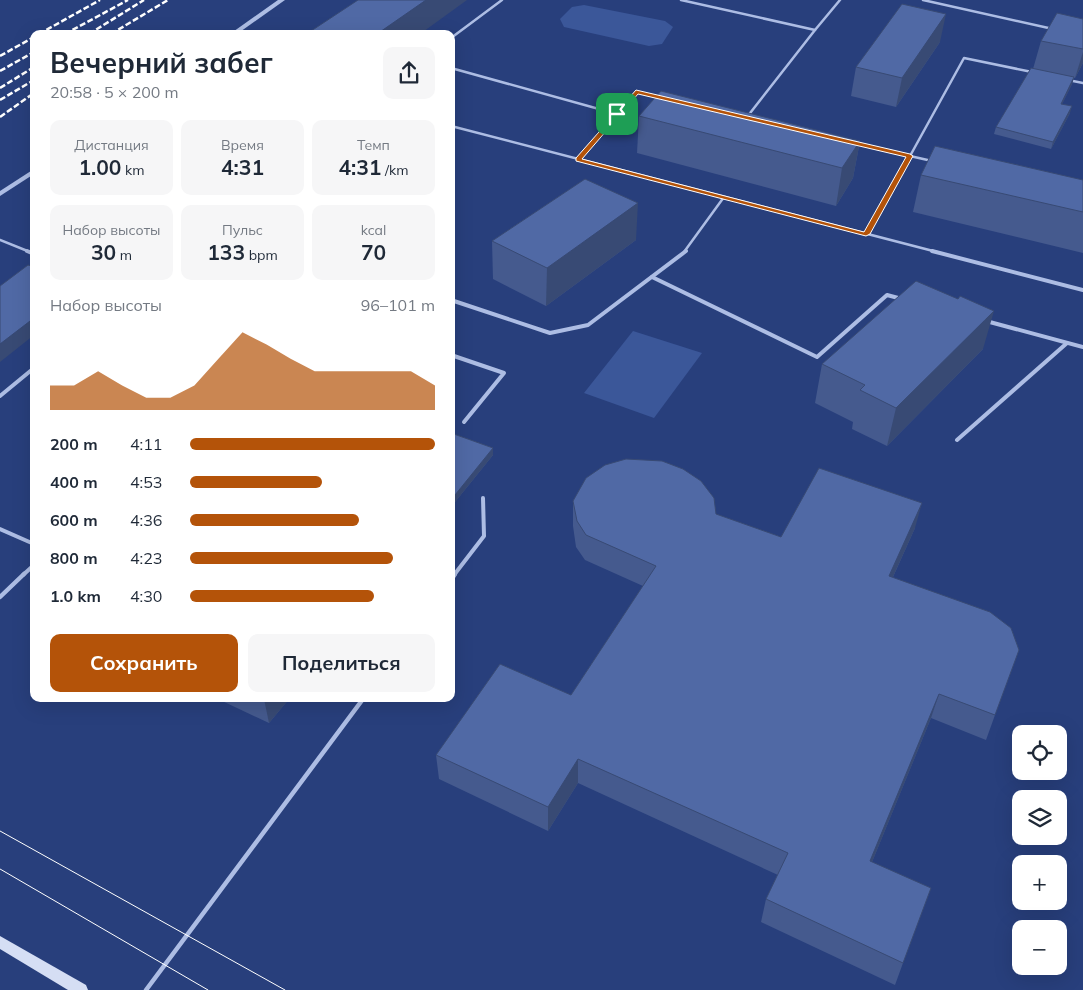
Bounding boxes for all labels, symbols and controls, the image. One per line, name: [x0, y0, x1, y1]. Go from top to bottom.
text: Вечерний забег: [50, 45, 273, 80]
button: share: [383, 47, 435, 99]
text: 20:58 · 5 × 200 m: [50, 82, 179, 102]
pin: [596, 93, 638, 135]
icon: arrive: [603, 100, 631, 128]
text: Дистанция: [74, 136, 149, 154]
text: Время: [221, 136, 264, 154]
text: Темп: [357, 136, 390, 154]
text: 1.00: [78, 154, 121, 180]
text: 4:31: [221, 154, 264, 180]
text: 4:31: [338, 154, 381, 180]
text: km: [121, 161, 145, 179]
text: /km: [381, 161, 409, 179]
text: Набор высоты: [63, 221, 160, 239]
text: Пульс: [222, 221, 263, 239]
text: kcal: [361, 221, 386, 239]
text: 30: [91, 239, 116, 265]
text: 133: [207, 239, 245, 265]
text: 70: [361, 239, 386, 265]
text: m: [116, 246, 132, 264]
text: bpm: [245, 246, 278, 264]
text: Набор высоты: [50, 295, 162, 315]
text: 96–101 m: [361, 295, 435, 315]
text: 200 m: [50, 434, 98, 454]
text: 4:11: [130, 434, 162, 454]
text: 400 m: [50, 472, 98, 492]
text: 4:53: [130, 472, 162, 492]
text: 600 m: [50, 510, 98, 530]
text: 4:36: [130, 510, 162, 530]
text: 800 m: [50, 548, 98, 568]
text: 4:23: [130, 548, 162, 568]
text: 1.0 km: [50, 586, 101, 606]
text: 4:30: [130, 586, 162, 606]
button: Сохранить: [50, 634, 238, 692]
button: Поделиться: [248, 634, 435, 692]
map controls: [1012, 725, 1067, 975]
button: locate: [1012, 725, 1067, 780]
button: layers: [1012, 790, 1067, 845]
button: +: [1012, 855, 1067, 910]
button: −: [1012, 920, 1067, 975]

